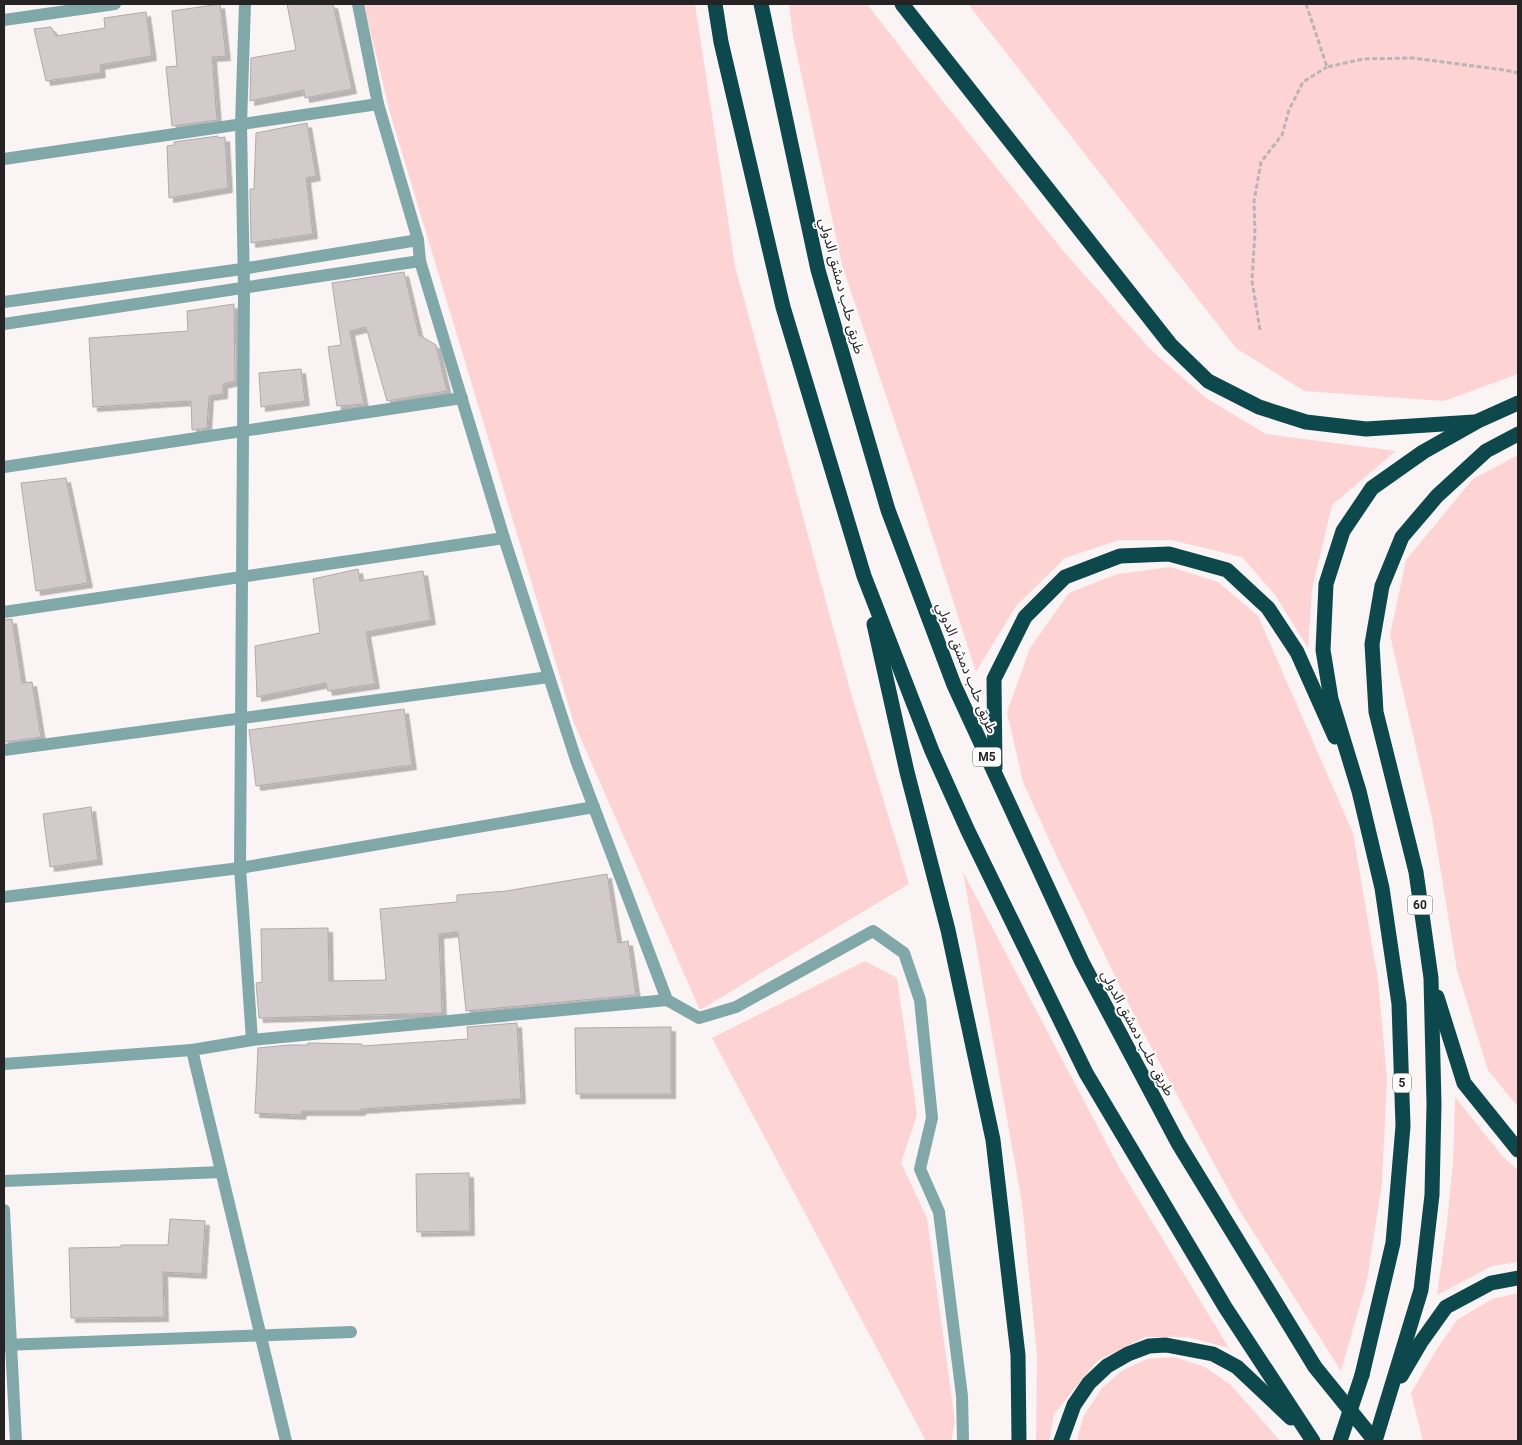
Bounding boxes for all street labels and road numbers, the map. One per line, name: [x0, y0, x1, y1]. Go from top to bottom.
street label: طريق حلب دمشق الدولي: [813, 216, 868, 357]
street label: طريق حلب دمشق الدولي: [930, 600, 1001, 737]
road number: M5: [973, 748, 1001, 766]
road number: 60: [1408, 896, 1432, 914]
street label: طريق حلب دمشق الدولي: [1095, 967, 1178, 1100]
road number: 5: [1393, 1074, 1411, 1092]

